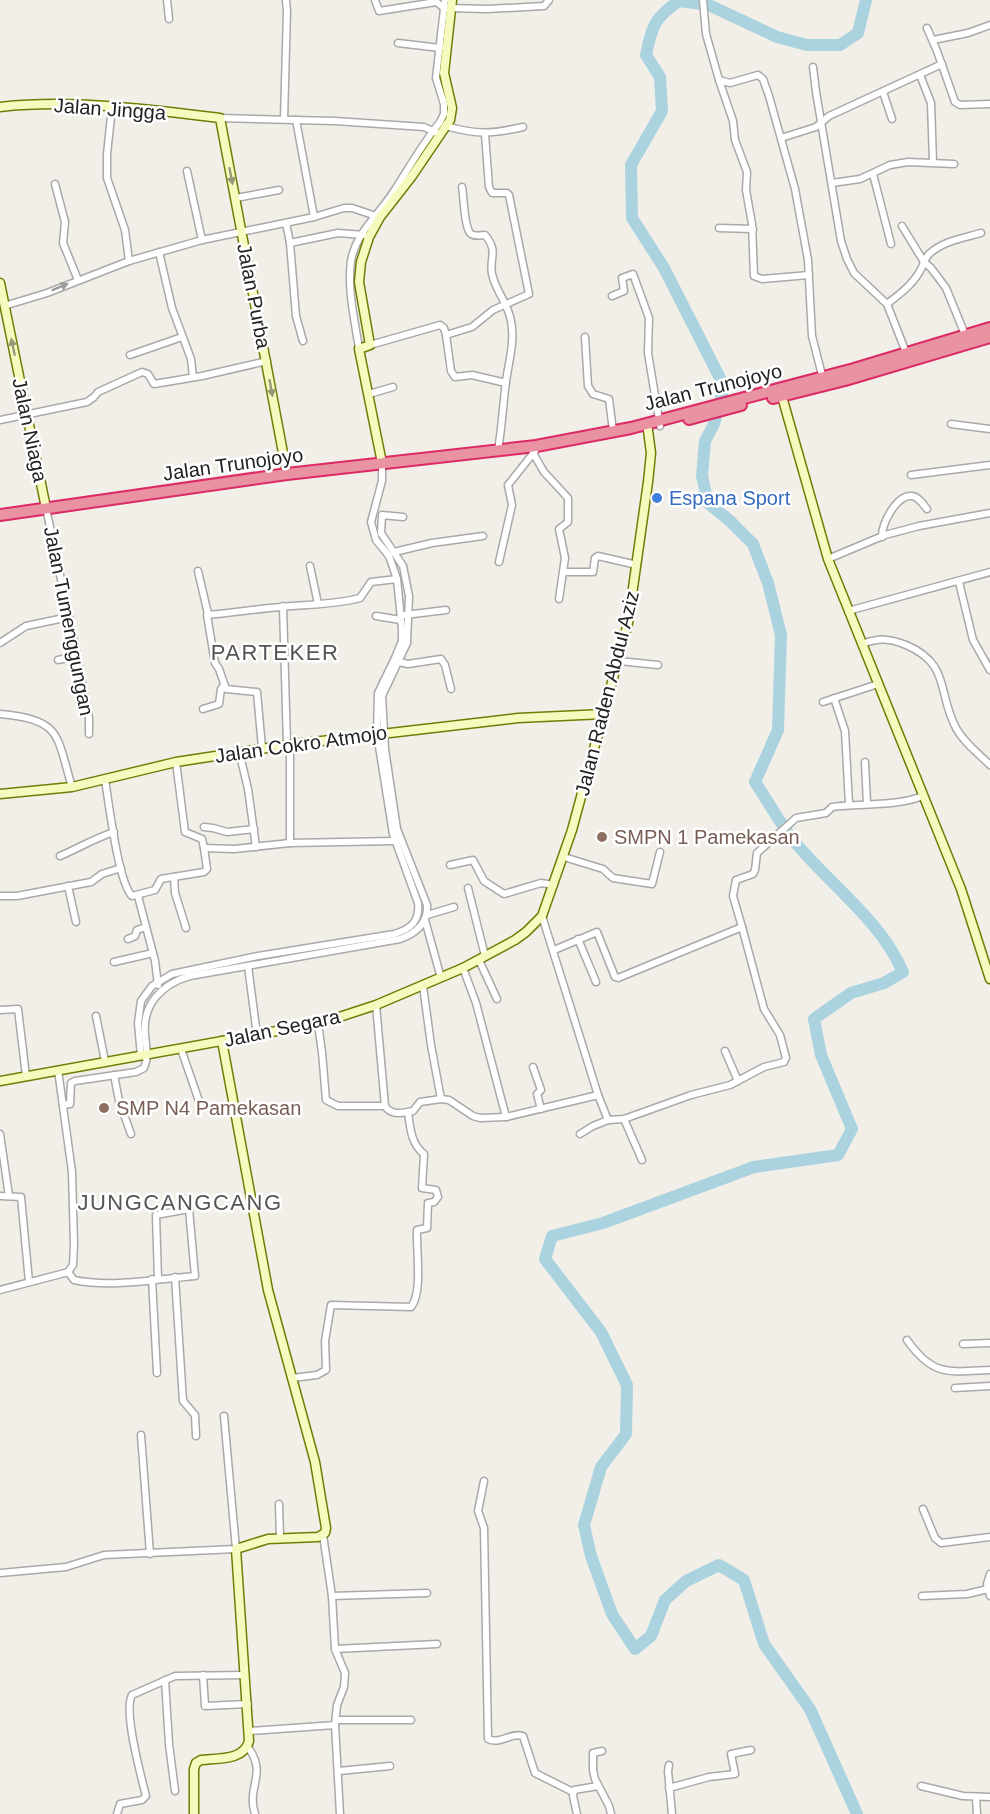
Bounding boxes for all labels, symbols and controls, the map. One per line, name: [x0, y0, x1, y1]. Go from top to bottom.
street label: Jalan Jingga: [53, 94, 168, 124]
one-way arrow: [227, 166, 236, 185]
street label: Jalan Purba: [233, 242, 275, 351]
one-way arrow: [51, 282, 69, 291]
one-way arrow: [8, 338, 17, 357]
street label: Jalan Trunojoyo: [642, 359, 784, 415]
street label: Jalan Niaga: [8, 376, 52, 485]
one-way arrow: [267, 379, 276, 398]
street label: Jalan Trunojoyo: [162, 443, 304, 485]
place label: Espana Sport: [669, 487, 791, 509]
marker: Espana Sport: [650, 491, 664, 505]
street label: Jalan Tumenggungan: [40, 524, 98, 718]
street label: Jalan Raden Abdul Aziz: [571, 588, 643, 798]
district label: PARTEKER: [211, 640, 339, 665]
street label: Jalan Cokro Atmojo: [214, 721, 388, 767]
place label: SMPN 1 Pamekasan: [614, 826, 800, 848]
marker: SMPN 1 Pamekasan: [595, 830, 609, 844]
street label: Jalan Segara: [222, 1005, 343, 1051]
place label: SMP N4 Pamekasan: [116, 1097, 301, 1119]
marker: SMP N4 Pamekasan: [97, 1101, 111, 1115]
district label: JUNGCANGCANG: [77, 1190, 283, 1215]

